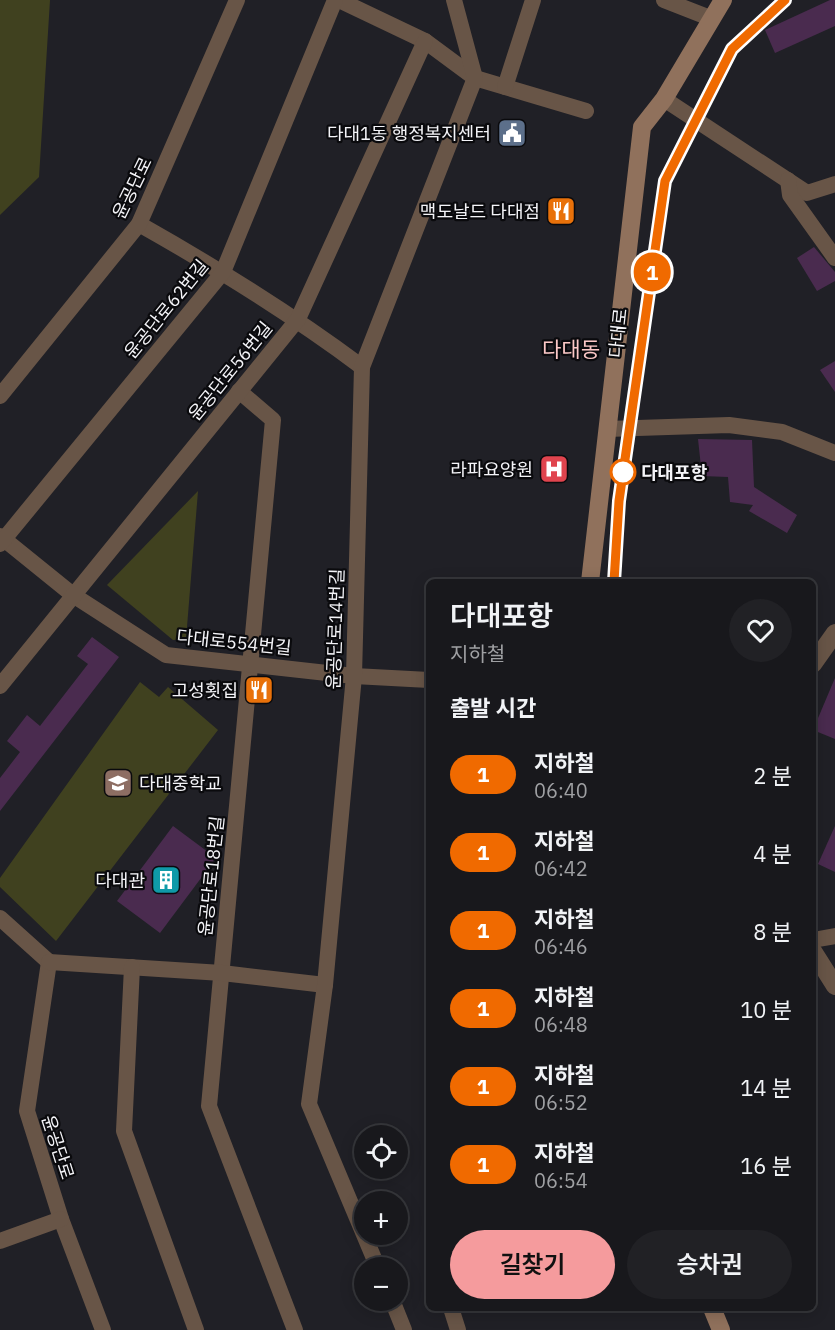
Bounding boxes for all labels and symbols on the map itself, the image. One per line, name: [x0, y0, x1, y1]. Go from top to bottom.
public building icon: 다대1동 행정복지센터: [496, 117, 528, 149]
place label: 다대1동 행정복지센터: [327, 122, 491, 145]
street label: 윤공단로: [107, 153, 157, 223]
restaurant icon: 맥도날드 다대점: [545, 195, 577, 227]
place label: 맥도날드 다대점: [420, 200, 540, 223]
line badge: 1: [632, 252, 672, 292]
street label: 윤공단로62번길: [119, 255, 213, 363]
street label: 다대로: [604, 307, 632, 359]
street label: 윤공단로56번길: [183, 317, 277, 425]
district label: 다대동: [542, 335, 600, 363]
hospital icon: 라파요양원: [538, 453, 570, 485]
place label: 라파요양원: [450, 458, 533, 481]
marker: 다대포항: [610, 459, 636, 485]
place label: 다대포항: [641, 461, 708, 484]
street label: 윤공단로14번길: [321, 568, 349, 690]
street label: 다대로554번길: [176, 625, 292, 659]
restaurant icon: 고성횟집: [243, 674, 275, 706]
place label: 고성횟집: [172, 679, 238, 702]
school or university icon: 다대중학교: [102, 767, 134, 799]
place label: 다대중학교: [139, 772, 222, 795]
street label: 윤공단로18번길: [193, 815, 229, 937]
building icon: 다대관: [150, 864, 182, 896]
place label: 다대관: [95, 869, 145, 892]
street label: 윤공단로: [37, 1112, 79, 1182]

